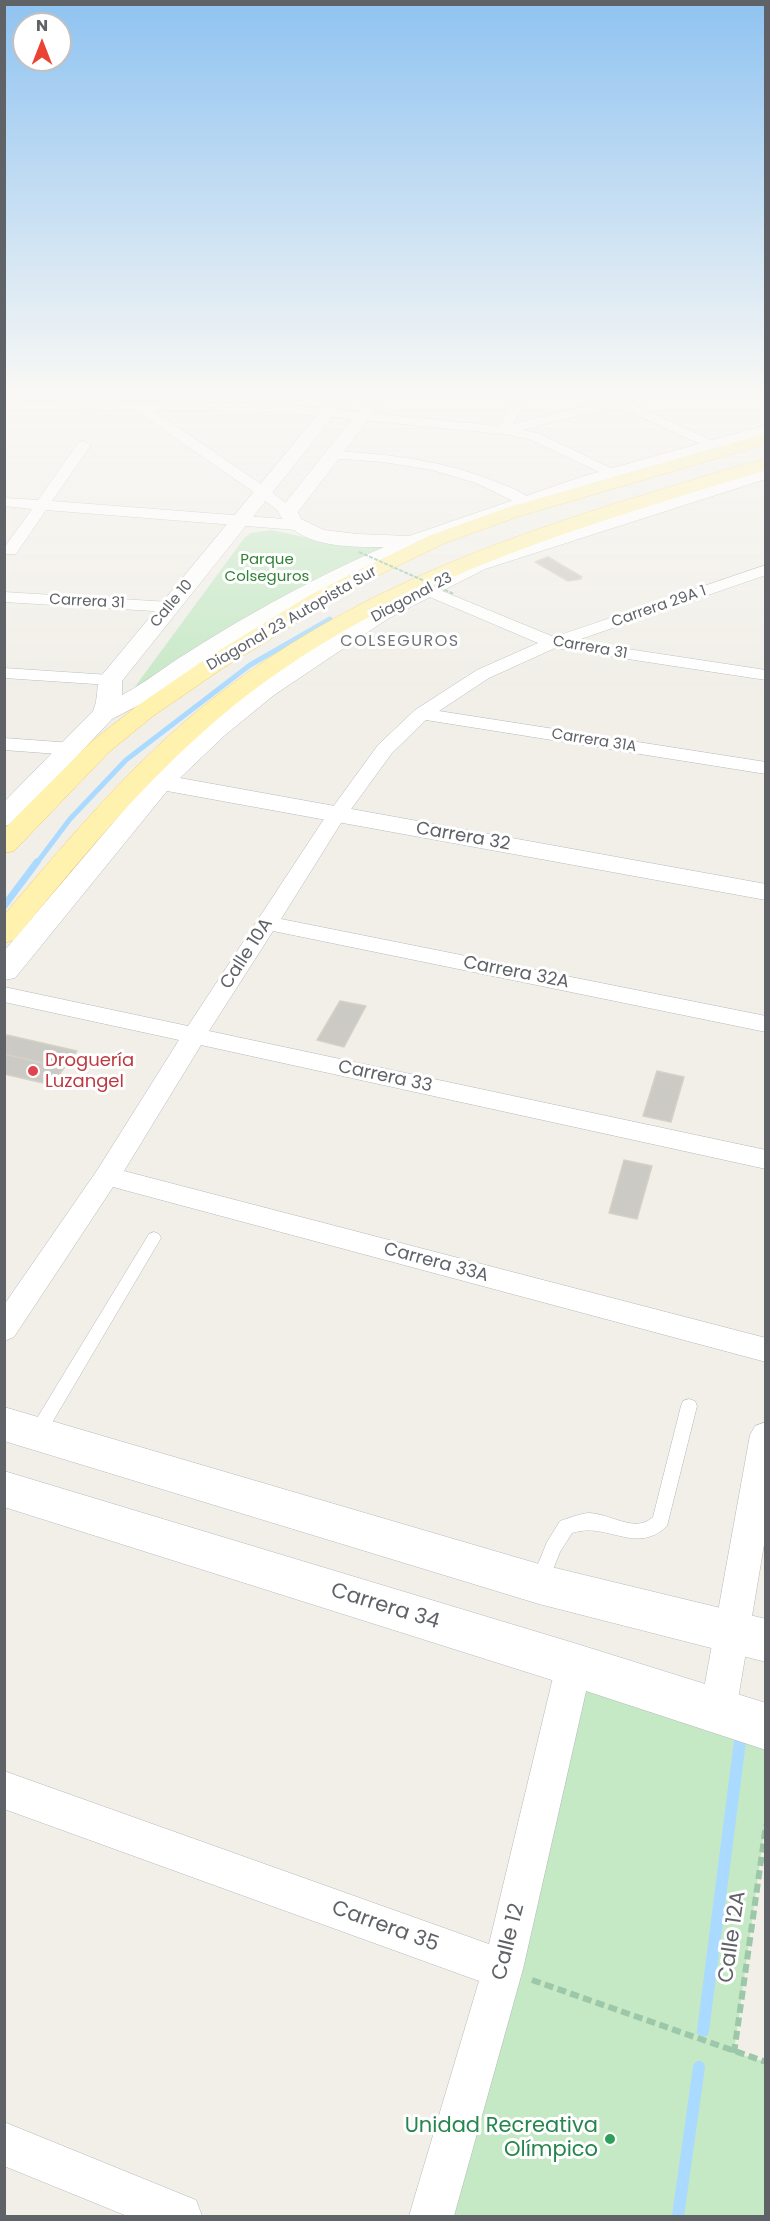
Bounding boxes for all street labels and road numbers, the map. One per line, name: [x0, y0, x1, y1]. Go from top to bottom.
street label: Diagonal 23 Autopista Sur: [204, 563, 380, 675]
street label: Diagonal 23: [368, 569, 456, 627]
street label: Calle 10: [147, 577, 197, 631]
street label: Carrera 29A 1: [609, 582, 709, 632]
street label: Carrera 31: [49, 591, 125, 613]
street label: Carrera 31: [551, 633, 629, 663]
street label: Carrera 31A: [550, 725, 638, 757]
street label: Carrera 32: [414, 818, 512, 856]
street label: Calle 10A: [216, 915, 278, 993]
street label: Carrera 32A: [461, 952, 571, 994]
street label: Carrera 33: [336, 1057, 434, 1097]
street label: Carrera 33A: [381, 1239, 491, 1287]
street label: Carrera 34: [328, 1579, 442, 1635]
street label: Calle 12A: [714, 1890, 752, 1984]
street label: Carrera 35: [328, 1896, 442, 1958]
street label: Calle 12: [487, 1901, 531, 1983]

